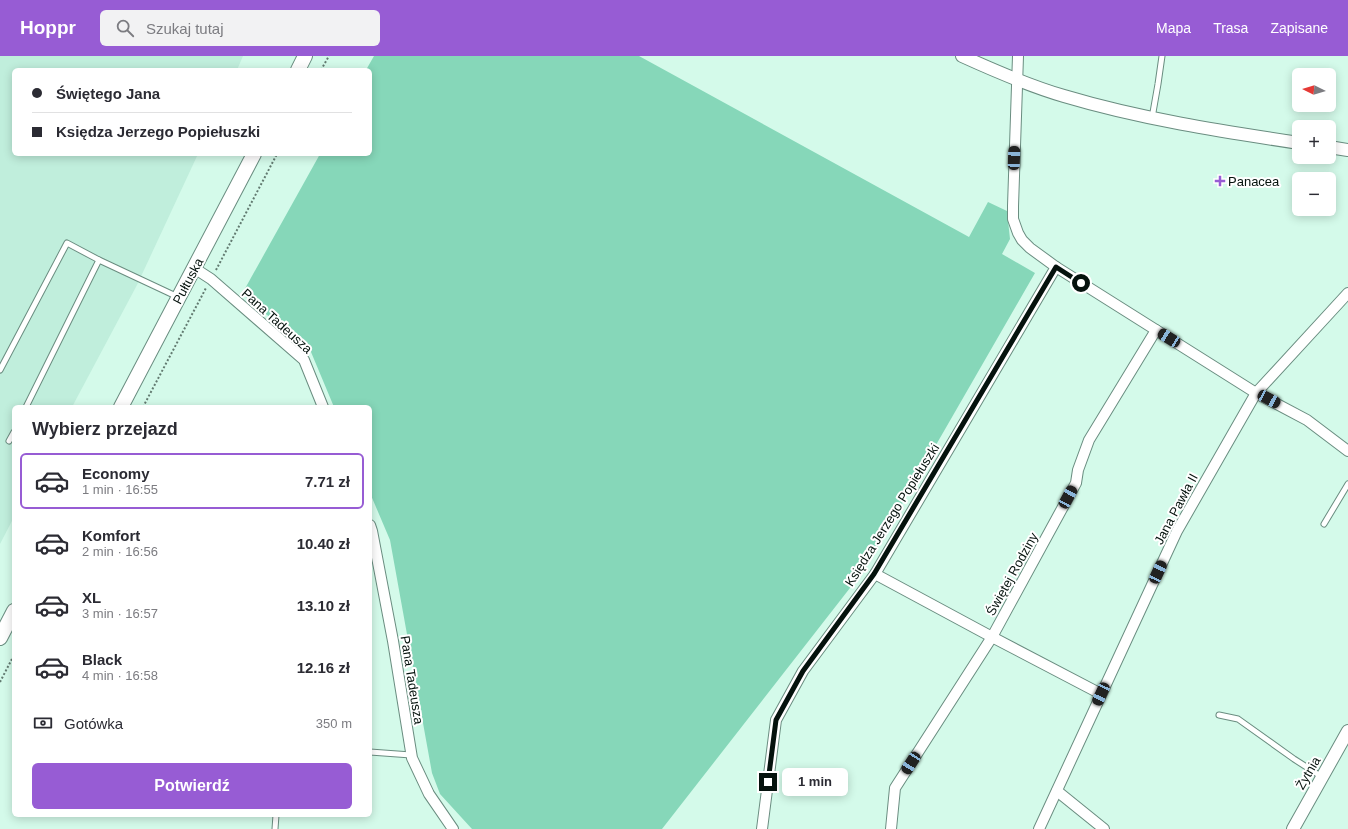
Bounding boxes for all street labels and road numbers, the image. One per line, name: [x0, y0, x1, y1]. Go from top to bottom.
street label: Pułtuska: [170, 255, 207, 307]
street label: Pana Tadeusza: [239, 286, 316, 357]
street label: Księdza Jerzego Popiełuszki: [842, 441, 942, 589]
street label: Jana Pawła II: [1151, 471, 1201, 547]
street label: Świętej Rodziny: [983, 529, 1041, 618]
street label: Pana Tadeusza: [398, 635, 427, 726]
street label: Żytnia: [1293, 753, 1324, 792]

